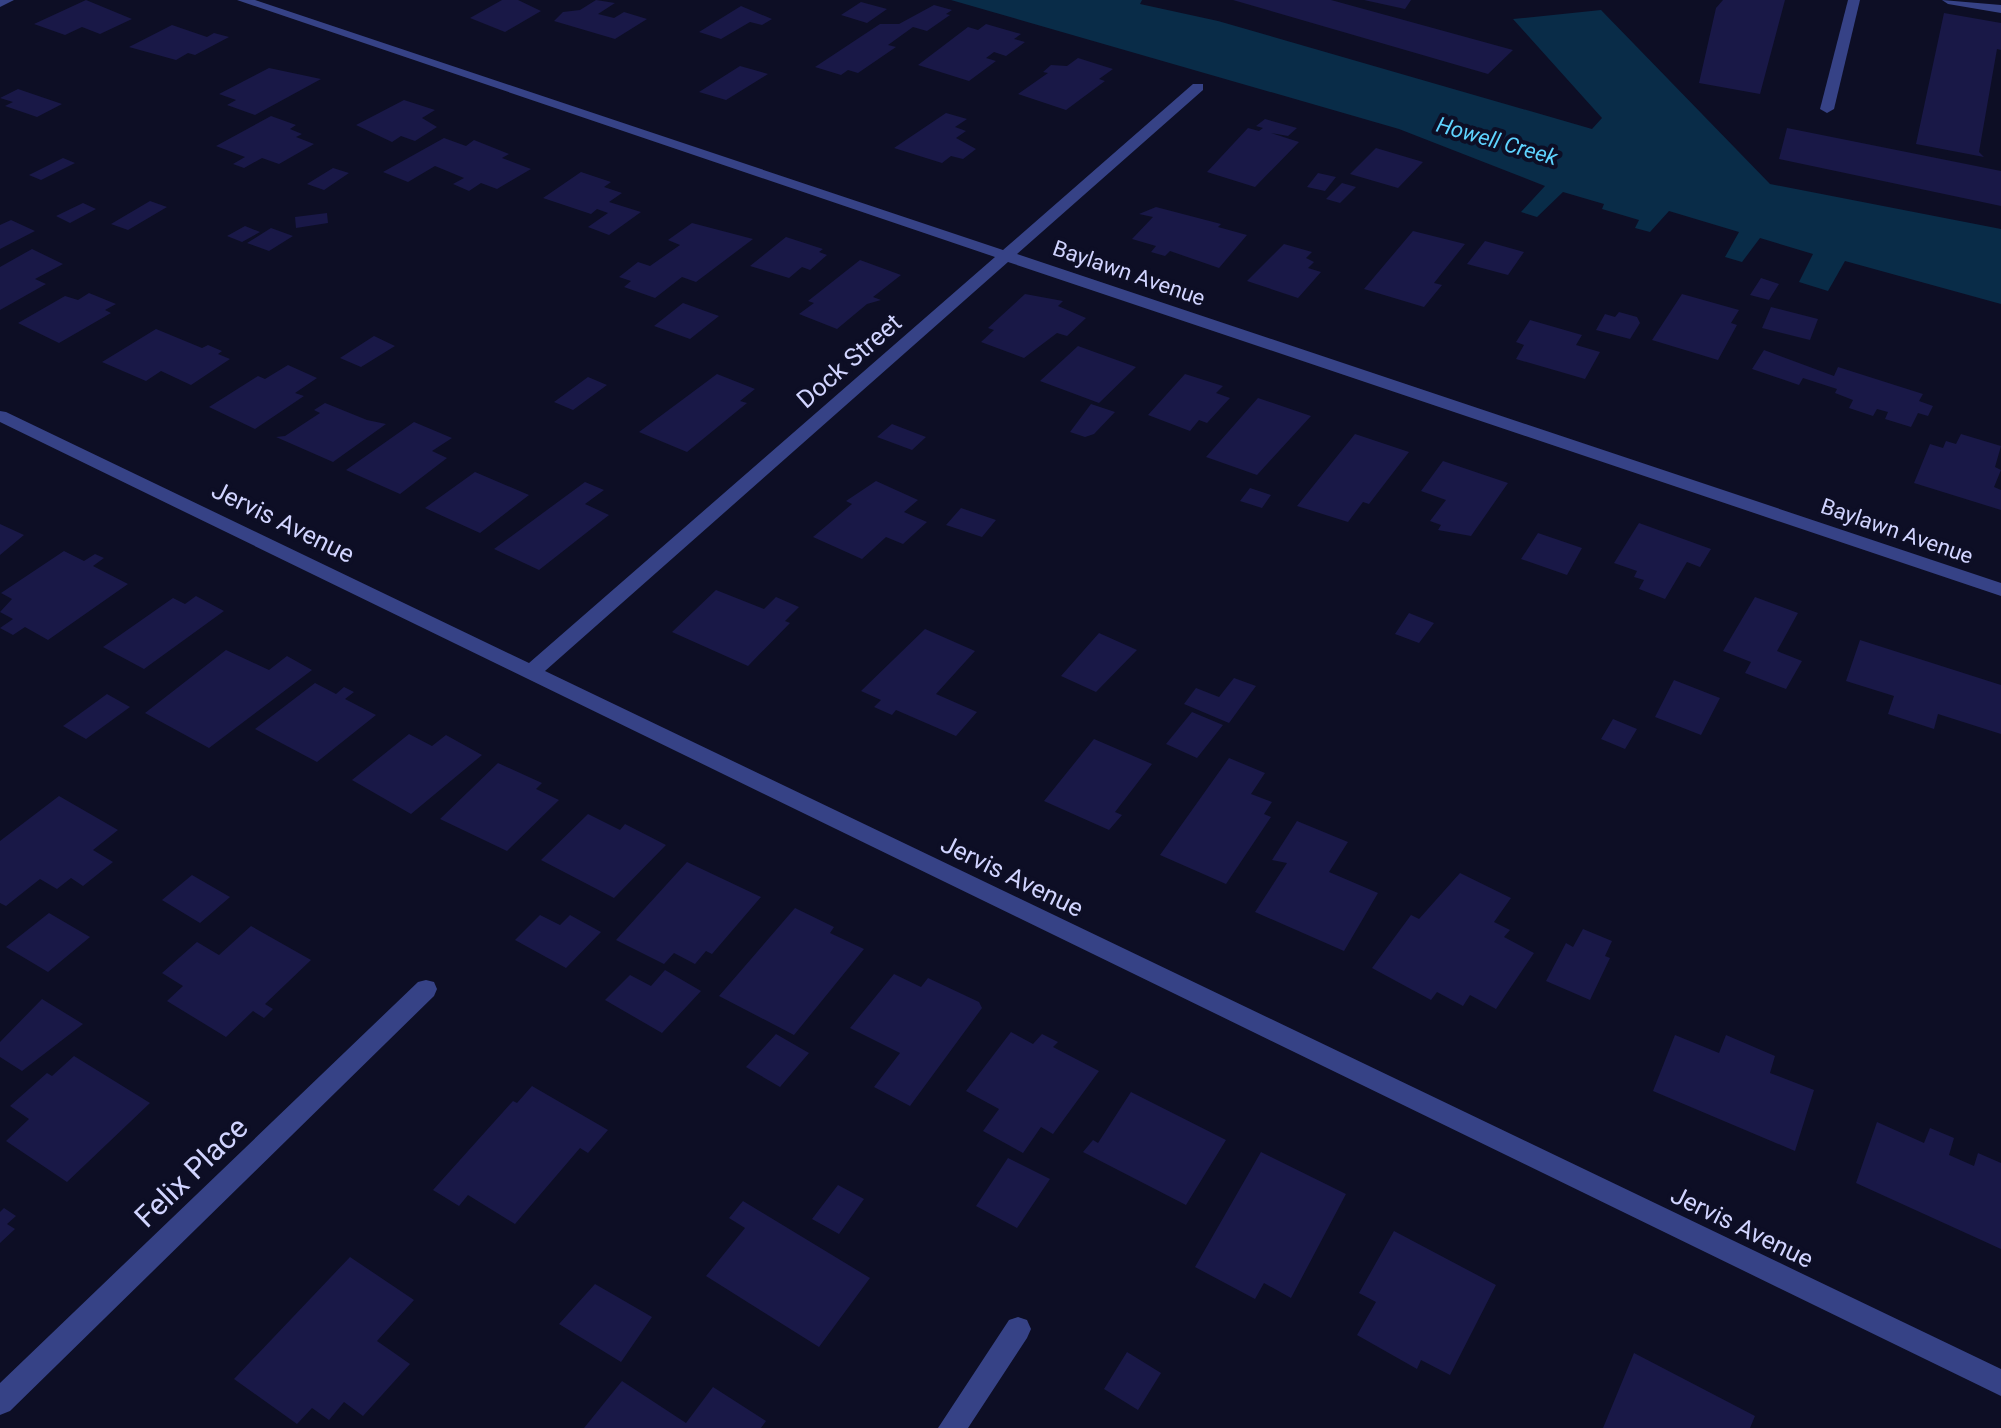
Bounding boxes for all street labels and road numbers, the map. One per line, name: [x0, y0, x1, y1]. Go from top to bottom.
street label: Baylawn Avenue: [1050, 235, 1208, 311]
street label: Dock Street: [791, 308, 907, 414]
street label: Jervis Avenue: [207, 475, 359, 569]
street label: Baylawn Avenue: [1818, 493, 1976, 569]
street label: Jervis Avenue: [936, 829, 1088, 923]
street label: Felix Place: [127, 1110, 255, 1234]
street label: Jervis Avenue: [1666, 1180, 1818, 1274]

